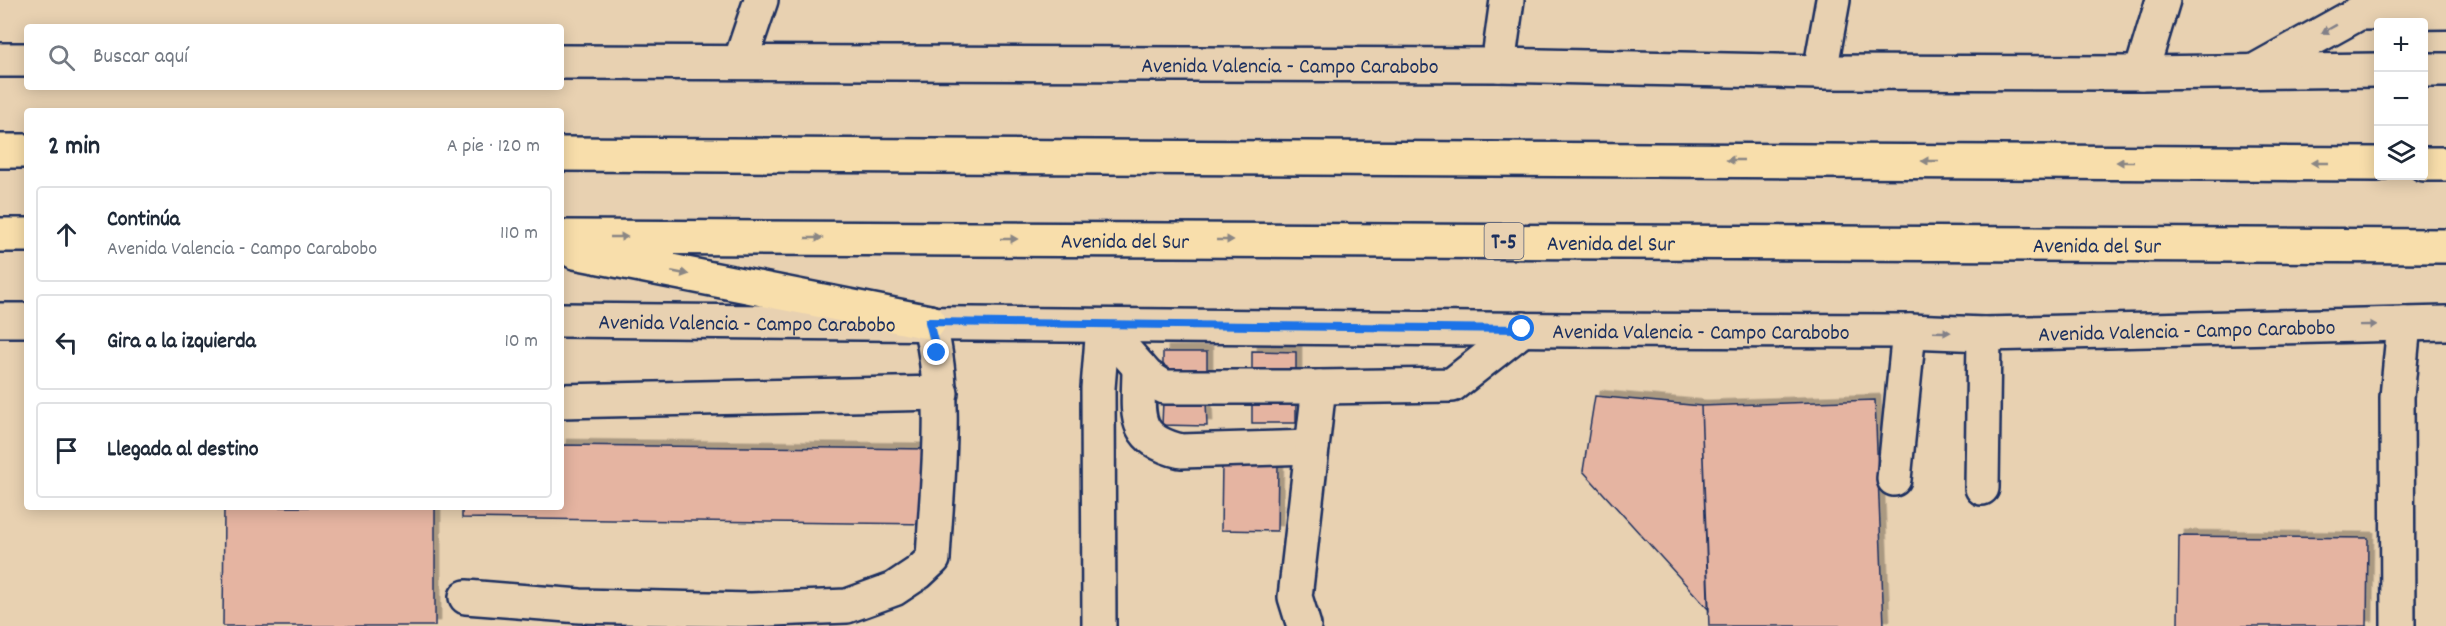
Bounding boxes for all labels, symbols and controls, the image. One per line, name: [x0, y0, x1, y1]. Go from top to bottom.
map controls: [2374, 18, 2428, 180]
button: +: [2374, 18, 2428, 72]
search box: [24, 24, 564, 90]
one-way arrow: [2321, 24, 2337, 35]
icon: search: [45, 41, 78, 74]
text: Buscar aquí: [93, 42, 188, 73]
street label: Avenida Valencia - Campo Carabobo: [1141, 52, 1439, 84]
button: −: [2374, 72, 2428, 126]
button: layers: [2374, 126, 2428, 180]
text: 2 min: [48, 129, 100, 166]
text: A pie · 120 m: [447, 133, 540, 161]
one-way arrow: [1726, 155, 1745, 165]
one-way arrow: [1921, 156, 1940, 166]
one-way arrow: [2116, 157, 2135, 167]
one-way arrow: [2311, 158, 2330, 168]
text: Continúa: [107, 205, 180, 236]
icon: ahead: [50, 218, 83, 251]
text: 110 m: [500, 220, 538, 248]
road number: T-5: [1484, 223, 1524, 259]
street label: Avenida del Sur: [1061, 227, 1190, 259]
street label: Avenida del Sur: [1547, 230, 1676, 261]
street label: Avenida del Sur: [2033, 232, 2162, 264]
one-way arrow: [610, 233, 629, 242]
one-way arrow: [805, 233, 824, 243]
one-way arrow: [1000, 234, 1019, 244]
one-way arrow: [1216, 235, 1235, 245]
text: Avenida Valencia - Campo Carabobo: [107, 236, 377, 264]
one-way arrow: [671, 269, 690, 278]
street label: Avenida Valencia - Campo Carabobo: [598, 308, 896, 342]
street label: Avenida Valencia - Campo Carabobo: [2038, 314, 2336, 352]
route start: [1508, 315, 1534, 341]
street label: Avenida Valencia - Campo Carabobo: [1552, 318, 1850, 350]
one-way arrow: [2359, 320, 2378, 329]
icon: left: [50, 326, 83, 359]
text: Gira a la izquierda: [107, 327, 256, 358]
text: 10 m: [504, 328, 538, 356]
one-way arrow: [1933, 328, 1952, 337]
route end: [923, 339, 949, 365]
icon: arrive: [50, 434, 83, 467]
text: Llegada al destino: [107, 435, 259, 466]

